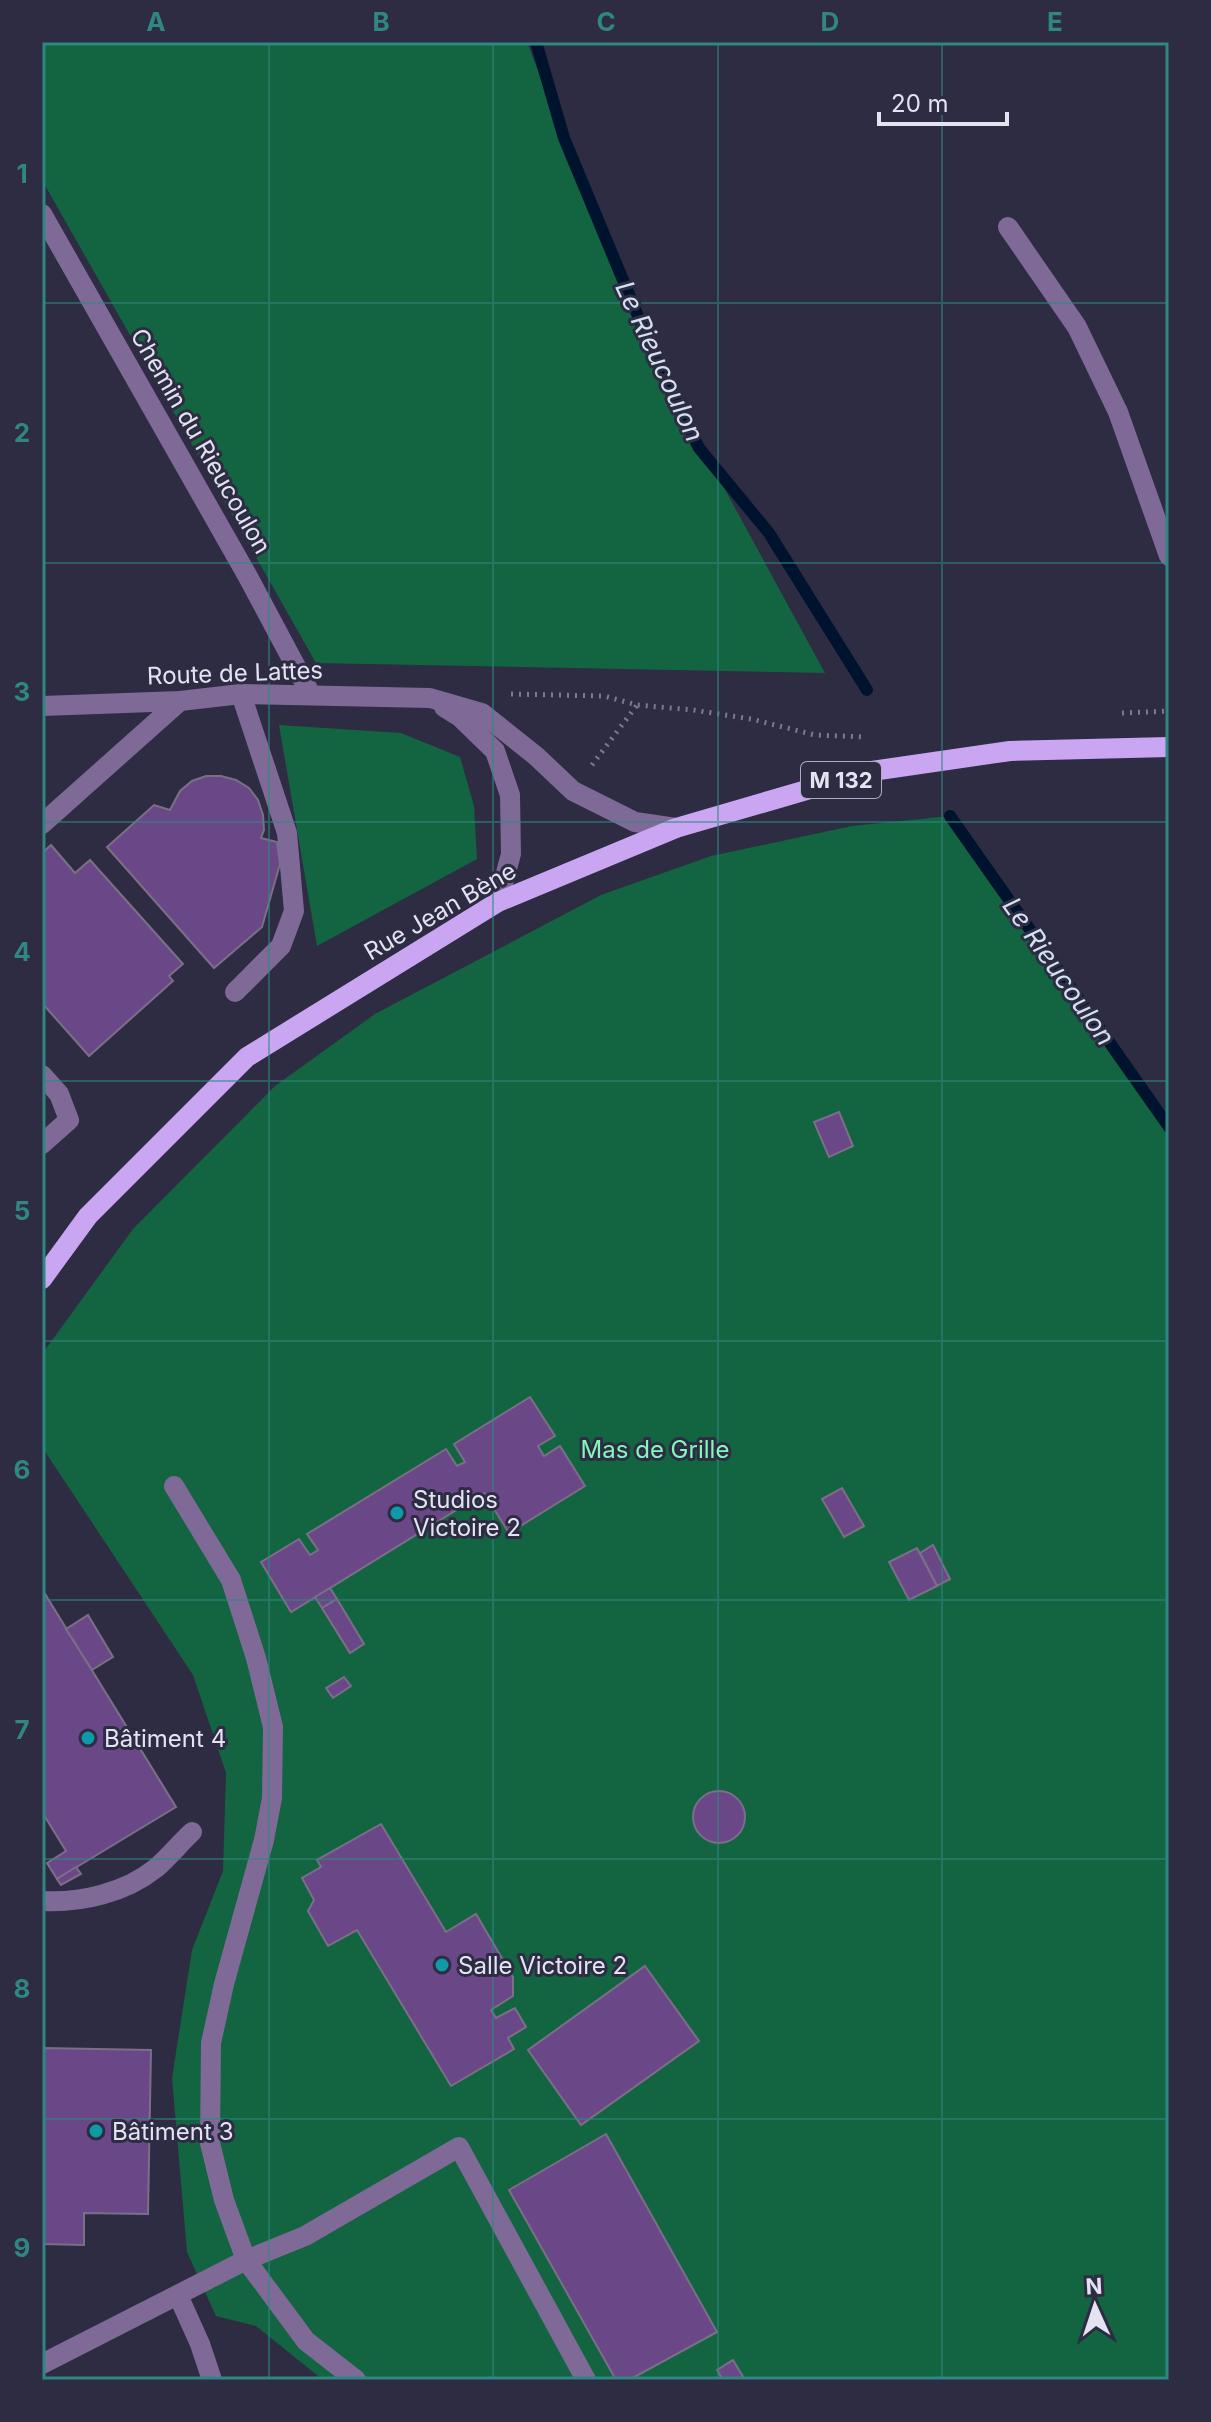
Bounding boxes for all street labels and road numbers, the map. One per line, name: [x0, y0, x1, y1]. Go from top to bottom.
street label: Chemin du Rieucoulon: [125, 323, 277, 559]
street label: Route de Lattes: [147, 655, 323, 691]
road number: M 132: [801, 762, 881, 798]
street label: Rue Jean Bène: [359, 856, 521, 966]

